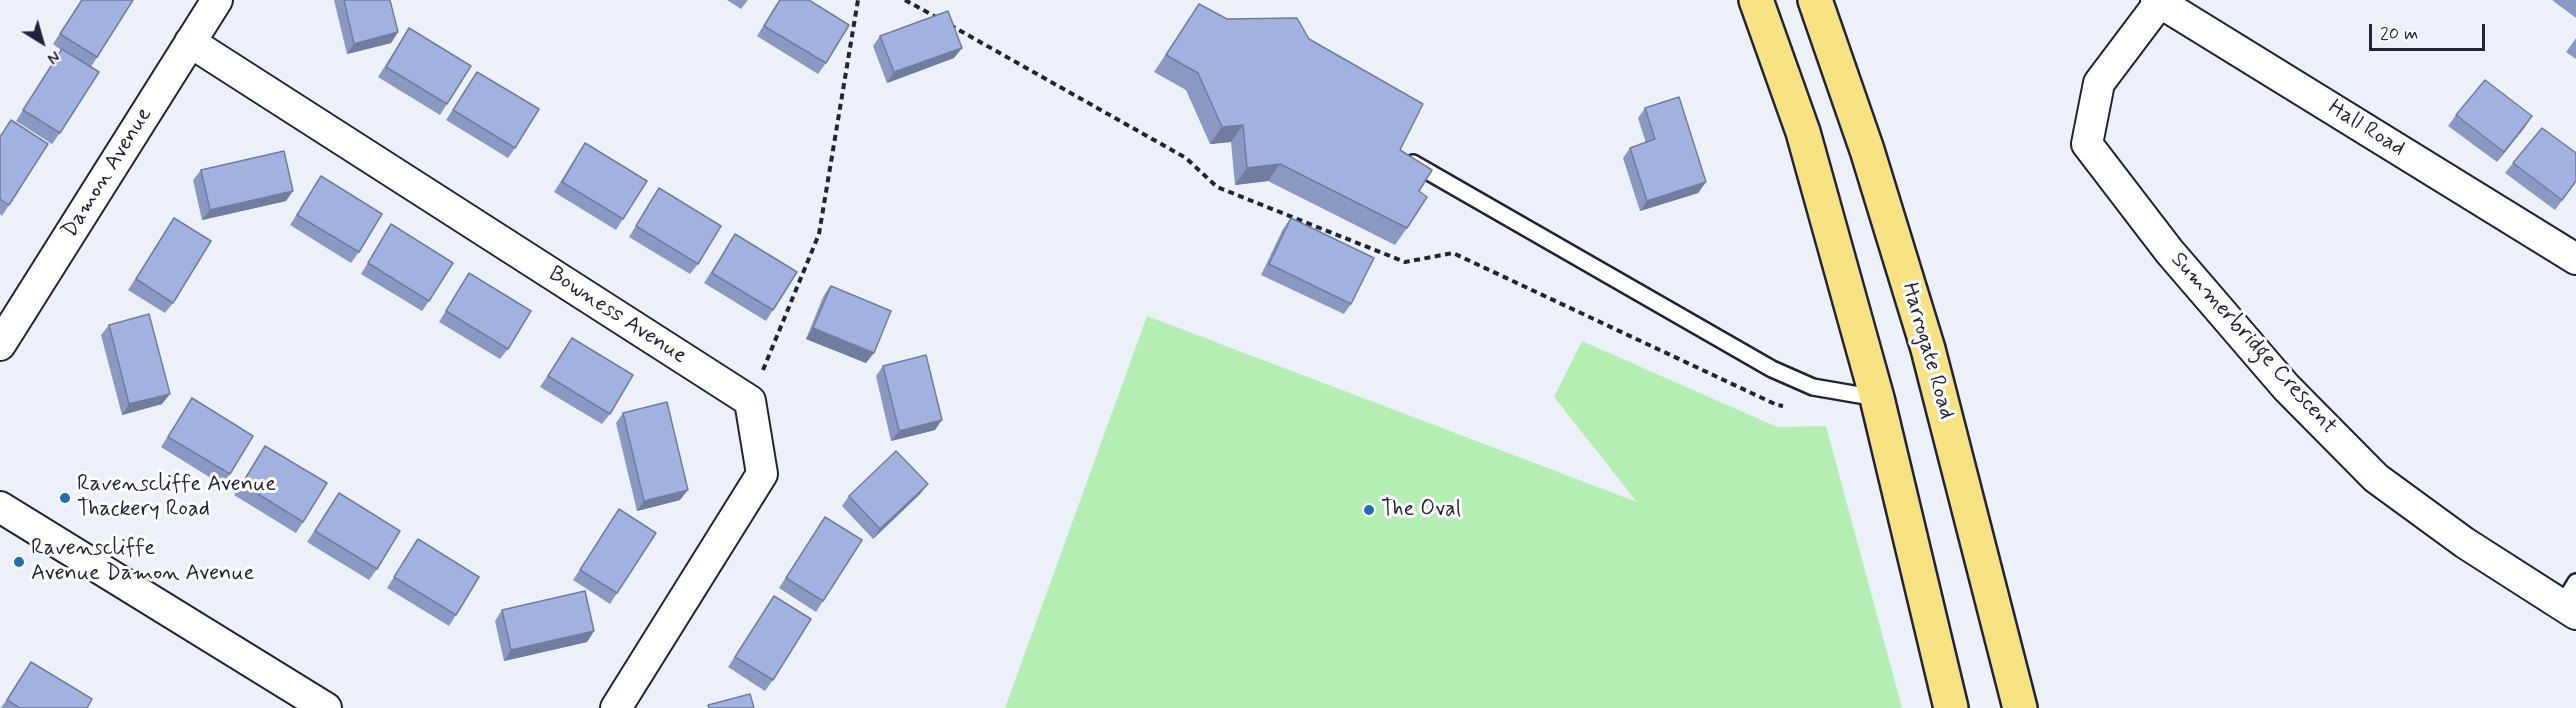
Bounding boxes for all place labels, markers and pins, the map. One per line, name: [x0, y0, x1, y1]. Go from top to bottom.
place label: Ravenscliffe Avenue Thackery Road: [77, 472, 276, 524]
marker: Ravenscliffe Avenue Thackery Road: [58, 491, 72, 505]
place label: The Oval: [1381, 497, 1461, 523]
marker: The Oval: [1362, 503, 1376, 517]
place label: Ravenscliffe Avenue Damon Avenue: [31, 536, 254, 588]
marker: Ravenscliffe Avenue Damon Avenue: [12, 555, 26, 569]

